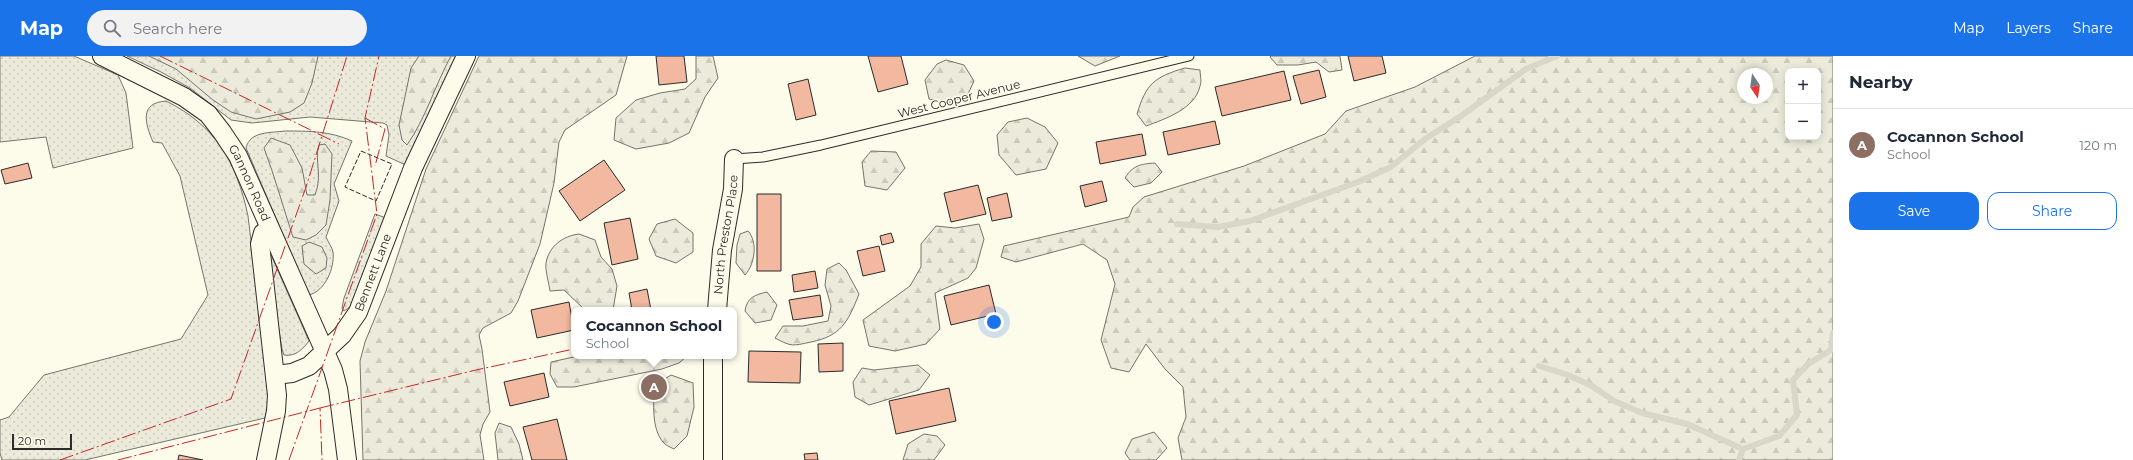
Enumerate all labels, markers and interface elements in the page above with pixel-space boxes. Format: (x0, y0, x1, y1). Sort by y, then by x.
search box (87, 10, 367, 46)
text: Map (20, 17, 63, 40)
icon: search (101, 17, 123, 39)
text: Search here (133, 19, 222, 38)
text: Map (1953, 19, 1984, 37)
text: Layers (2006, 19, 2051, 37)
text: Share (2073, 19, 2113, 37)
north arrow (1737, 68, 1773, 104)
map controls (1785, 68, 1821, 140)
button: + (1785, 68, 1821, 104)
text: Nearby (1849, 72, 1913, 92)
street label: West Cooper Avenue (896, 76, 1022, 121)
button: − (1785, 104, 1821, 140)
text: Cocannon School (1887, 127, 2024, 146)
text: A (1857, 137, 1867, 153)
text: 120 m (2079, 137, 2117, 153)
street label: Gannon Road (225, 141, 274, 223)
text: School (1887, 146, 1931, 162)
street label: North Preston Place (710, 174, 740, 295)
button: Save (1849, 192, 1979, 230)
button: Share (1987, 192, 2117, 230)
street label: Bennett Lane (351, 231, 394, 313)
popup (571, 307, 737, 359)
your location (984, 312, 1004, 332)
text: Cocannon School (586, 316, 722, 335)
text: School (586, 335, 629, 351)
pin: A (641, 372, 667, 402)
scale bar (12, 432, 72, 451)
text: 20 m (18, 434, 46, 448)

